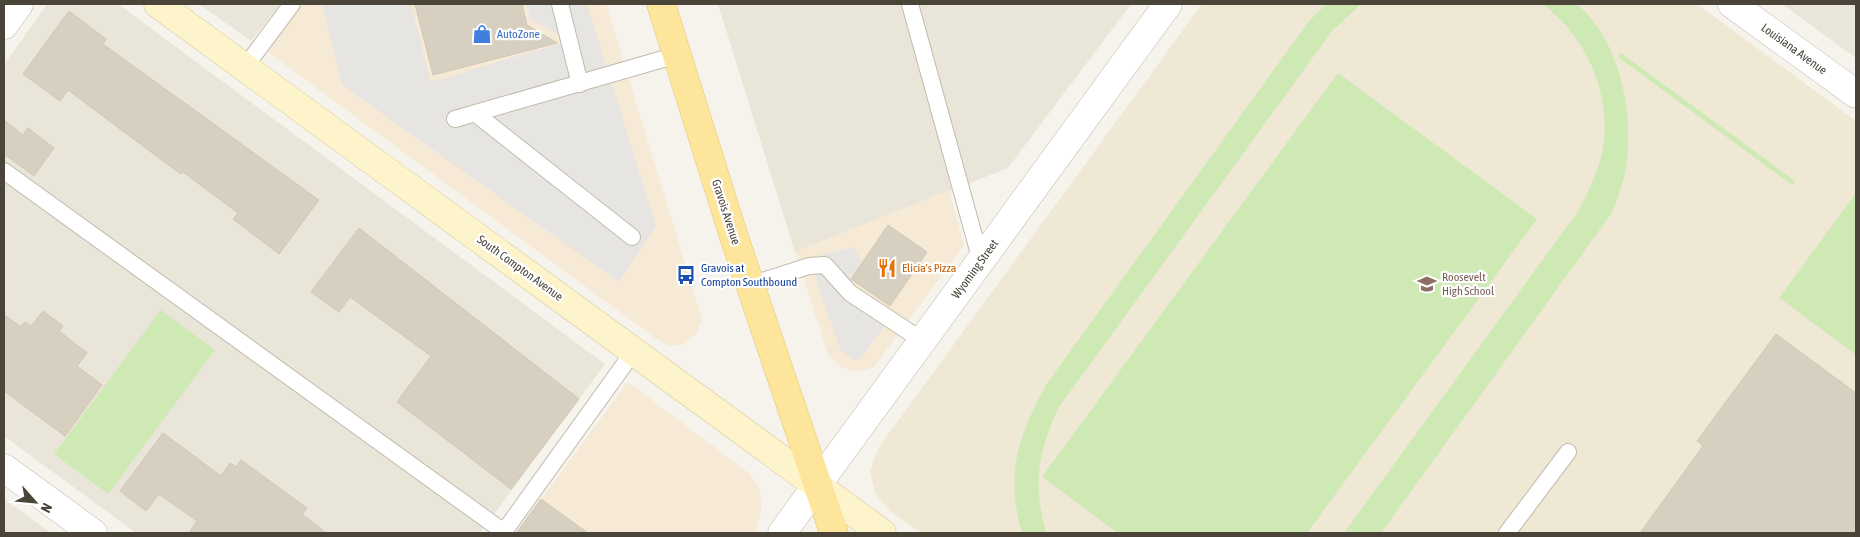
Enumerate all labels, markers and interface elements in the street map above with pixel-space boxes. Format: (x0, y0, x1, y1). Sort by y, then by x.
street label: Louisiana Avenue (1758, 21, 1830, 77)
shop icon: AutoZone (471, 23, 493, 45)
place label: AutoZone (497, 27, 540, 41)
street label: Gravois Avenue (709, 178, 743, 246)
street label: South Compton Avenue (474, 232, 566, 304)
street label: Wyoming Street (949, 236, 1001, 301)
restaurant icon: Elicia's Pizza (876, 257, 898, 279)
place label: Gravois at Compton Southbound (701, 261, 797, 289)
place label: Elicia's Pizza (902, 261, 956, 275)
bus stop icon: Gravois at Compton Southbound (675, 264, 697, 286)
place label: Roosevelt High School (1442, 270, 1495, 298)
school or university icon: Roosevelt High School (1416, 273, 1438, 295)
north arrow (10, 477, 60, 527)
text: N (38, 501, 56, 515)

